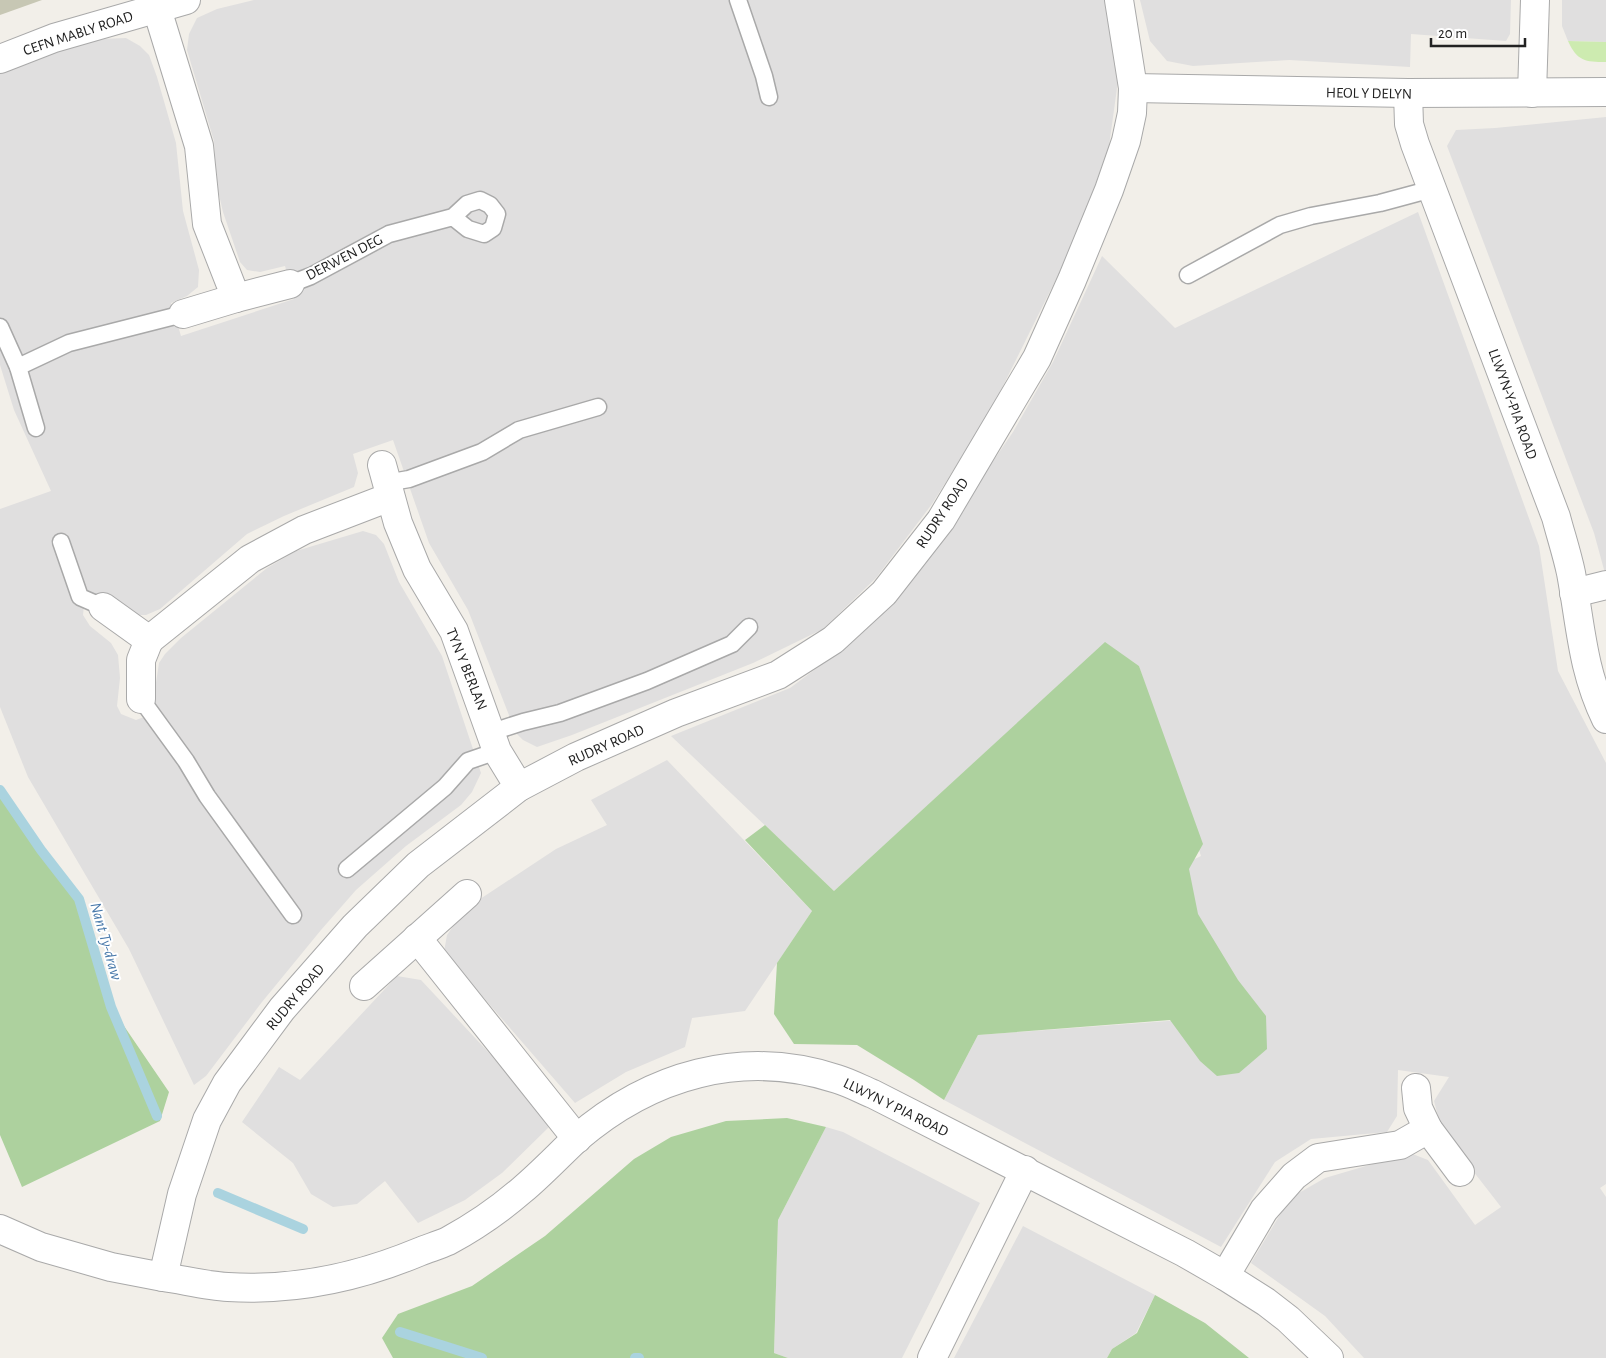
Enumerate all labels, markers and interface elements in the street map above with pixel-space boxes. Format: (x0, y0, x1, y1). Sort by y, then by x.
street label: CEFN MABLY ROAD (21, 9, 135, 58)
scale bar (1431, 15, 1525, 47)
text: 20 m (1438, 26, 1467, 41)
street label: HEOL Y DELYN (1326, 85, 1412, 102)
street label: DERWEN DEG (303, 232, 385, 283)
street label: LLWYN-Y-PIA ROAD (1486, 347, 1540, 462)
street label: RUDRY ROAD (913, 475, 972, 551)
street label: TYN Y BERLAN (443, 626, 490, 712)
street label: RUDRY ROAD (566, 722, 647, 769)
water label: Nant Ty-draw (87, 901, 125, 982)
street label: RUDRY ROAD (264, 961, 327, 1033)
street label: LLWYN Y PIA ROAD (841, 1076, 951, 1140)

